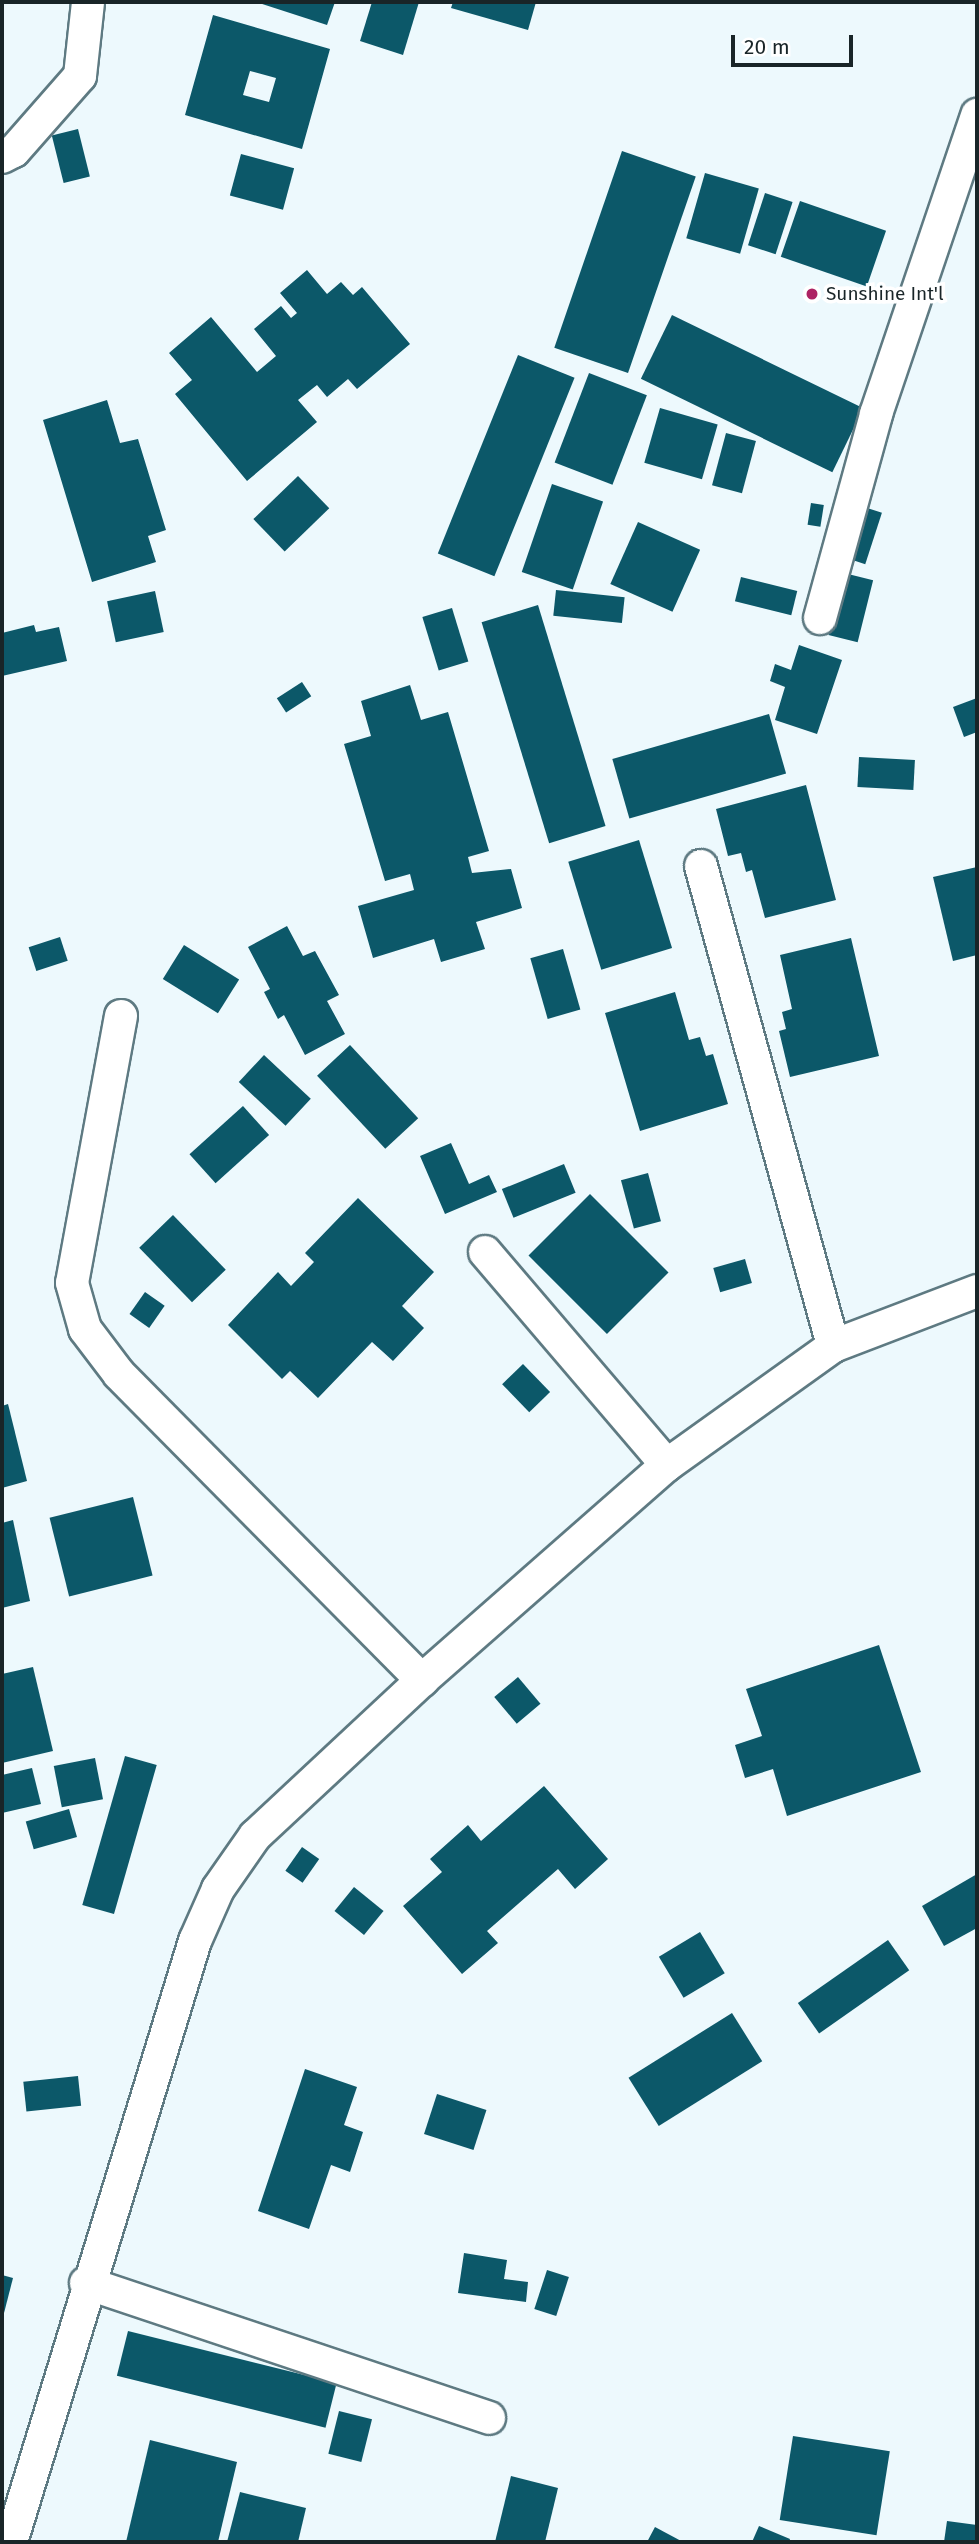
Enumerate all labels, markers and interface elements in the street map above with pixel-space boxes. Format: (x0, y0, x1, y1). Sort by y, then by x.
scale bar (734, 21, 856, 65)
text: 20 m (744, 34, 790, 60)
place label: Sunshine Int'l (826, 283, 943, 305)
marker: Sunshine Int'l (804, 286, 820, 302)

